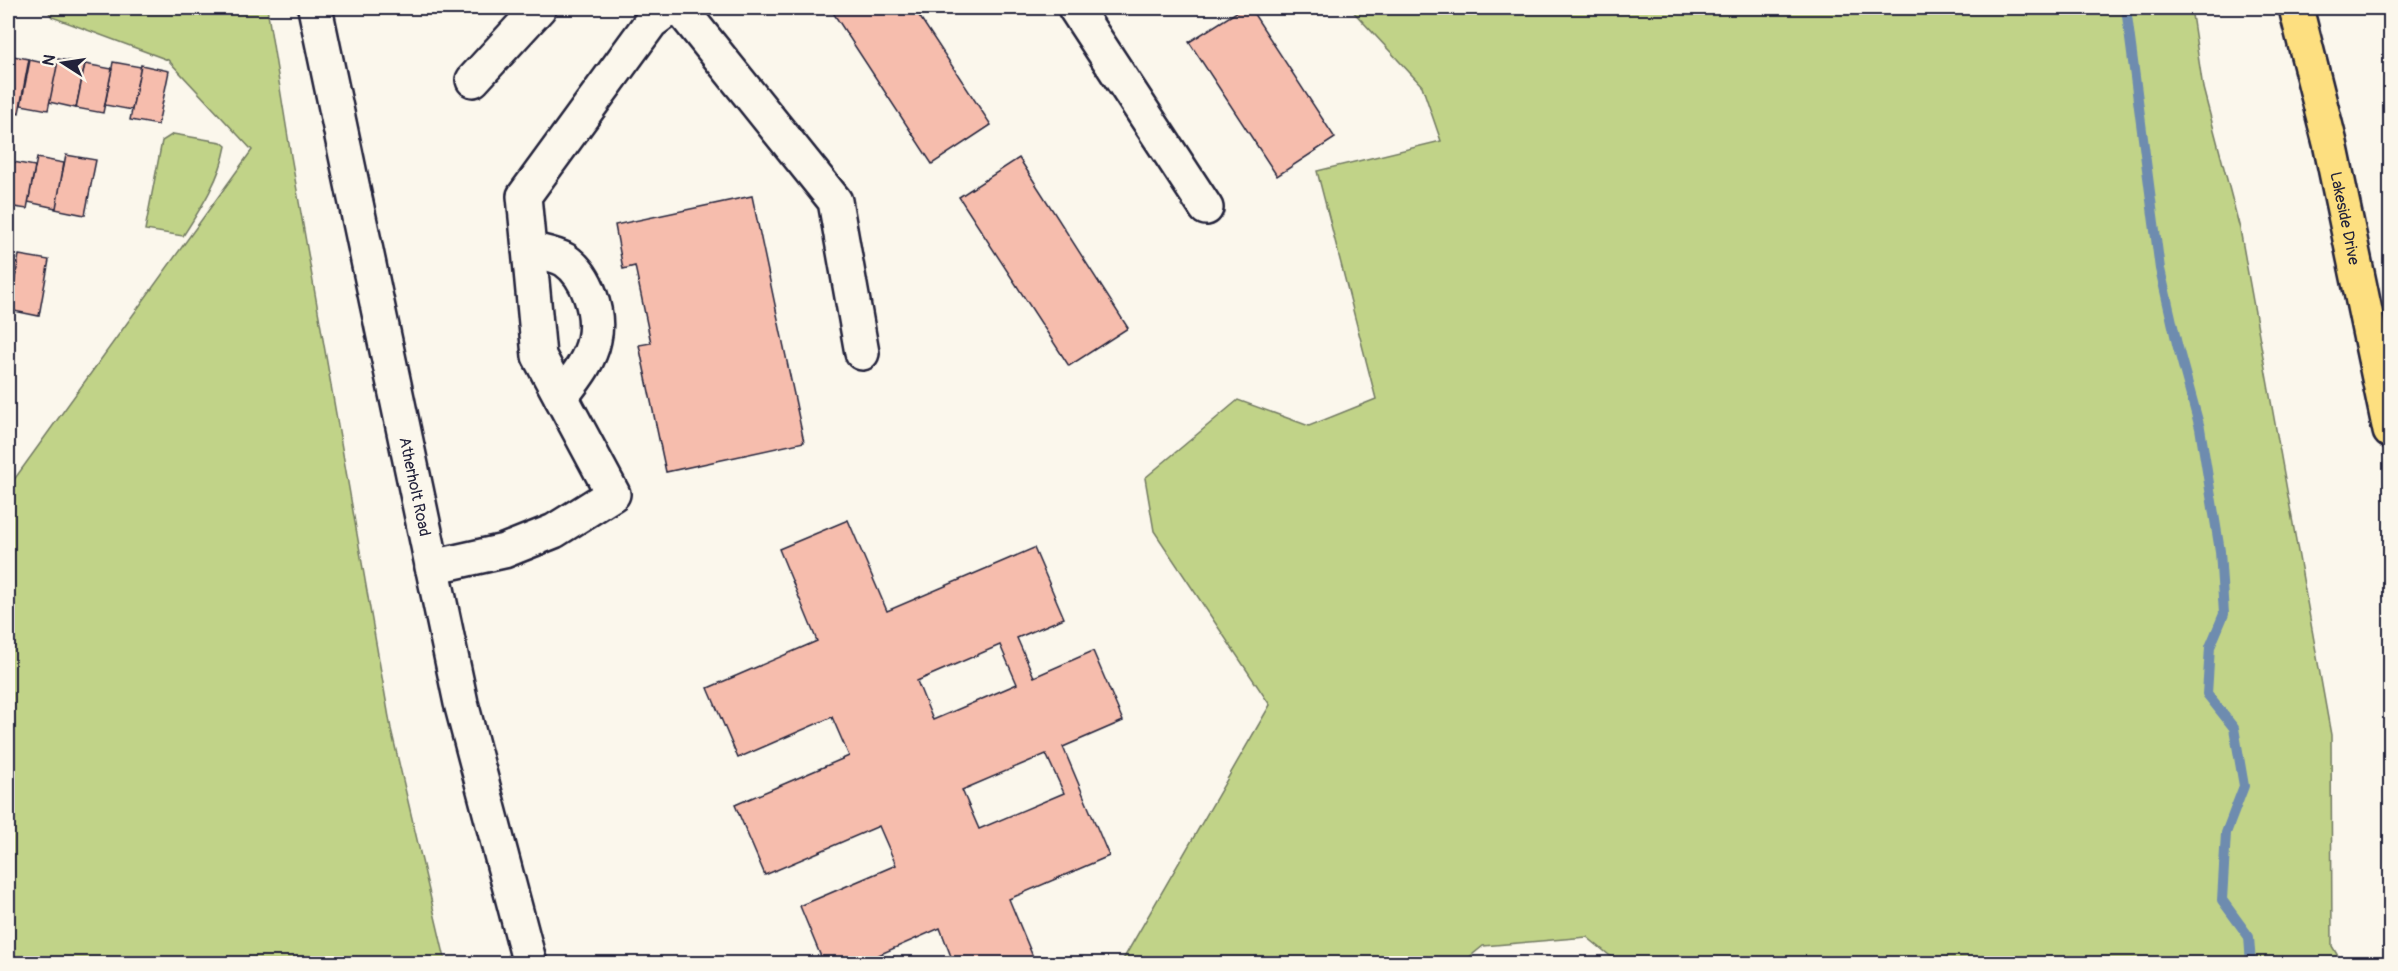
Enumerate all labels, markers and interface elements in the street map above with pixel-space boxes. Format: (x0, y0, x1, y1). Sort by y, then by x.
north arrow (33, 33, 93, 93)
text: N (38, 53, 60, 67)
street label: Lakeside Drive (2325, 170, 2364, 267)
street label: Atherholt Road (394, 435, 435, 538)

